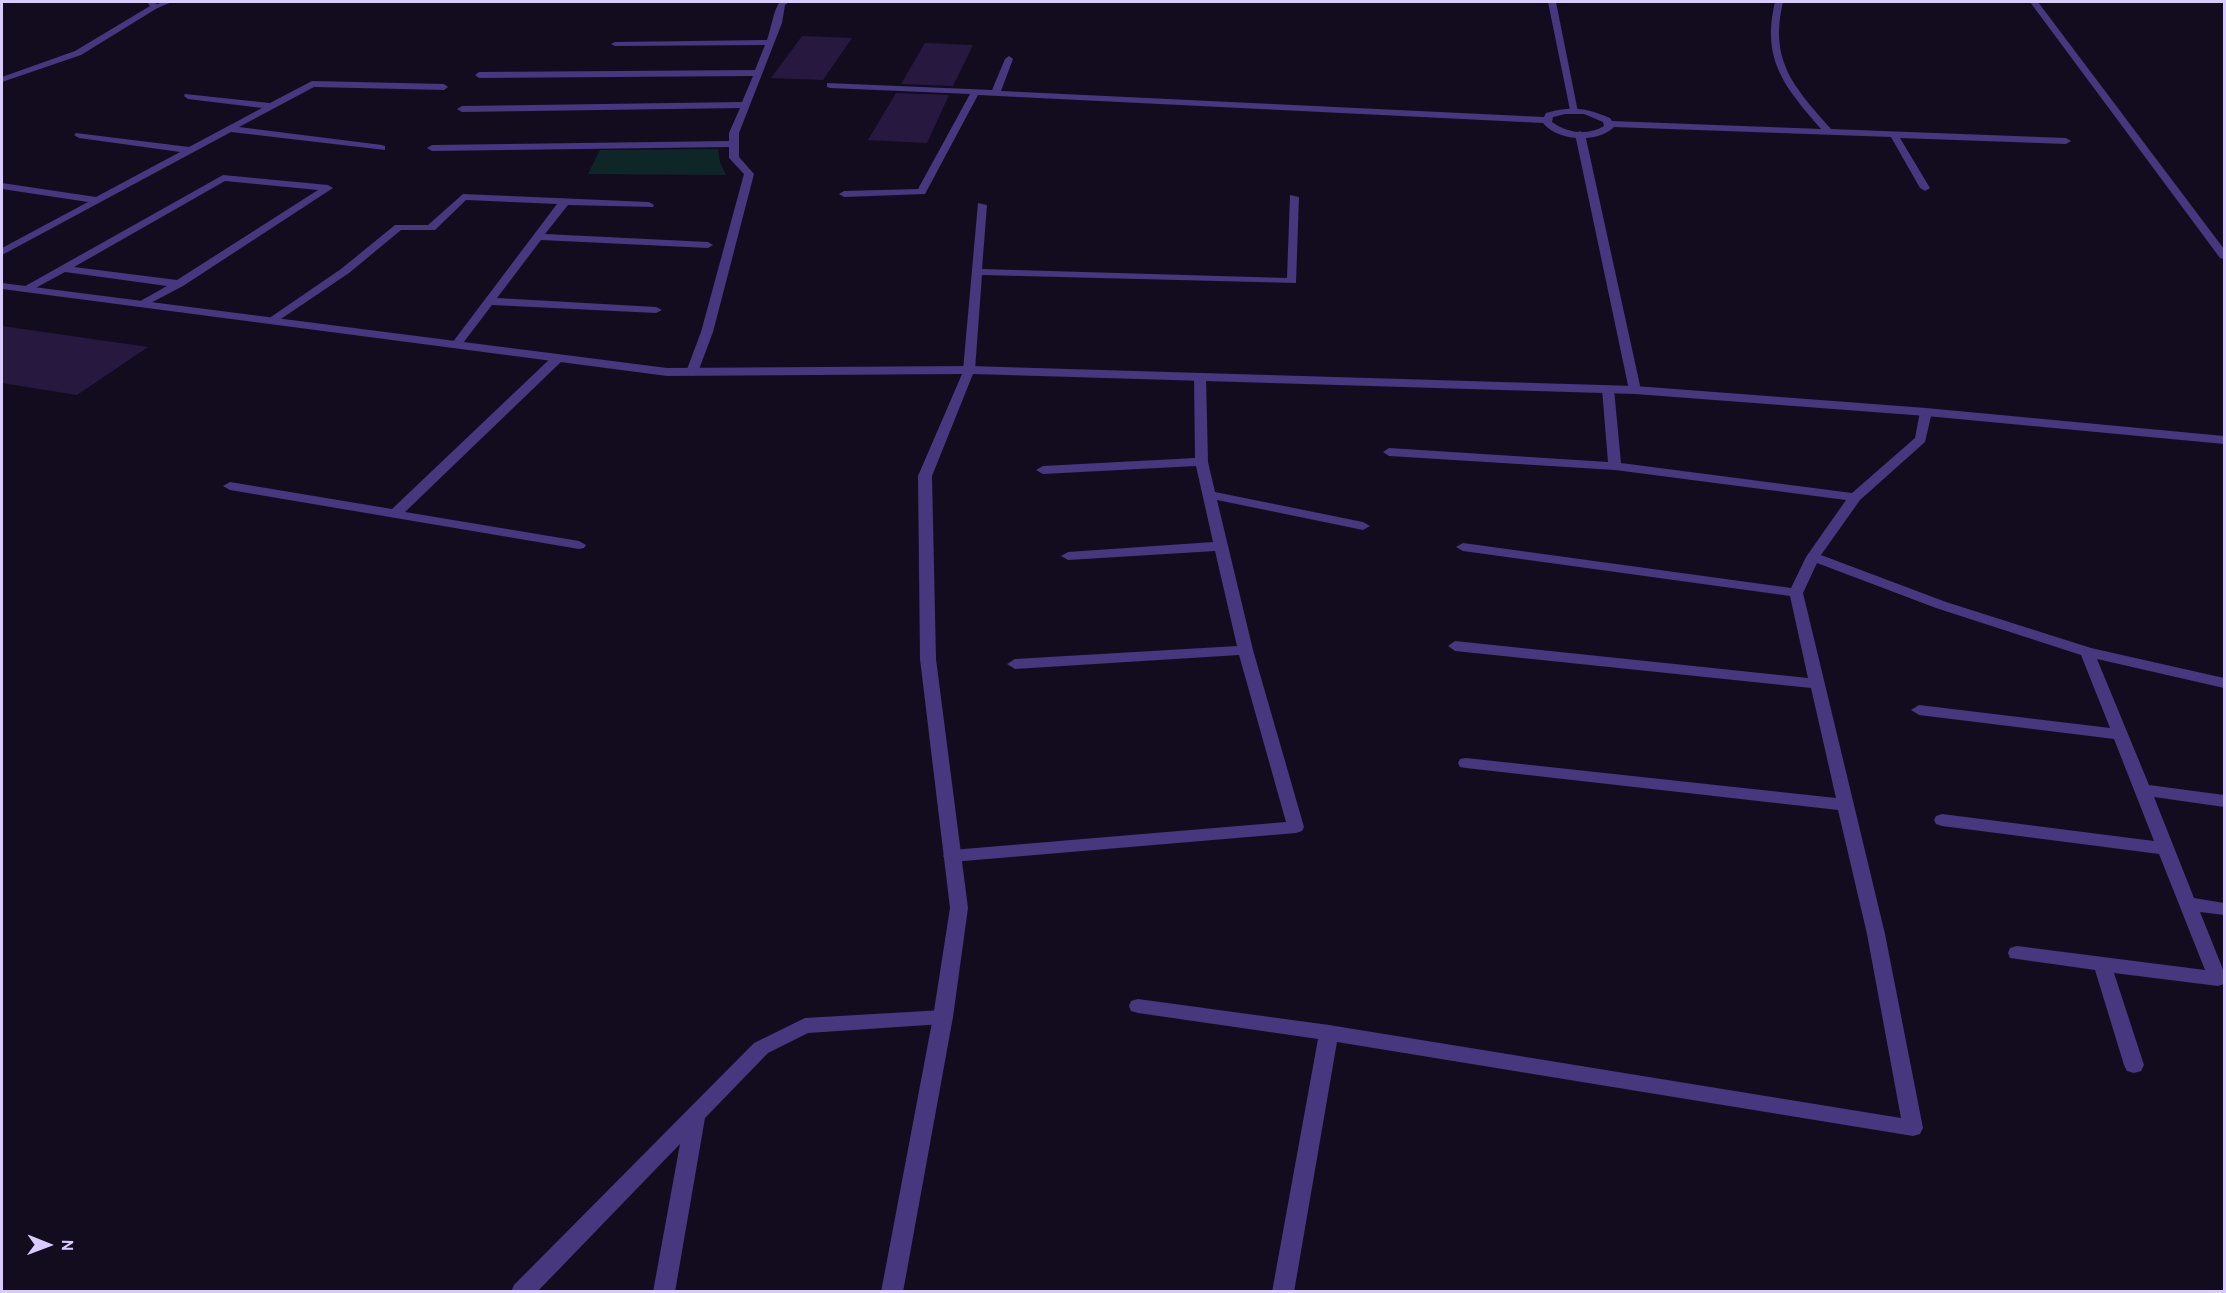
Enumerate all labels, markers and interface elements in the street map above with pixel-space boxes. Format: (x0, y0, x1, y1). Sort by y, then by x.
north arrow (18, 1215, 78, 1275)
text: N (56, 1239, 76, 1251)

